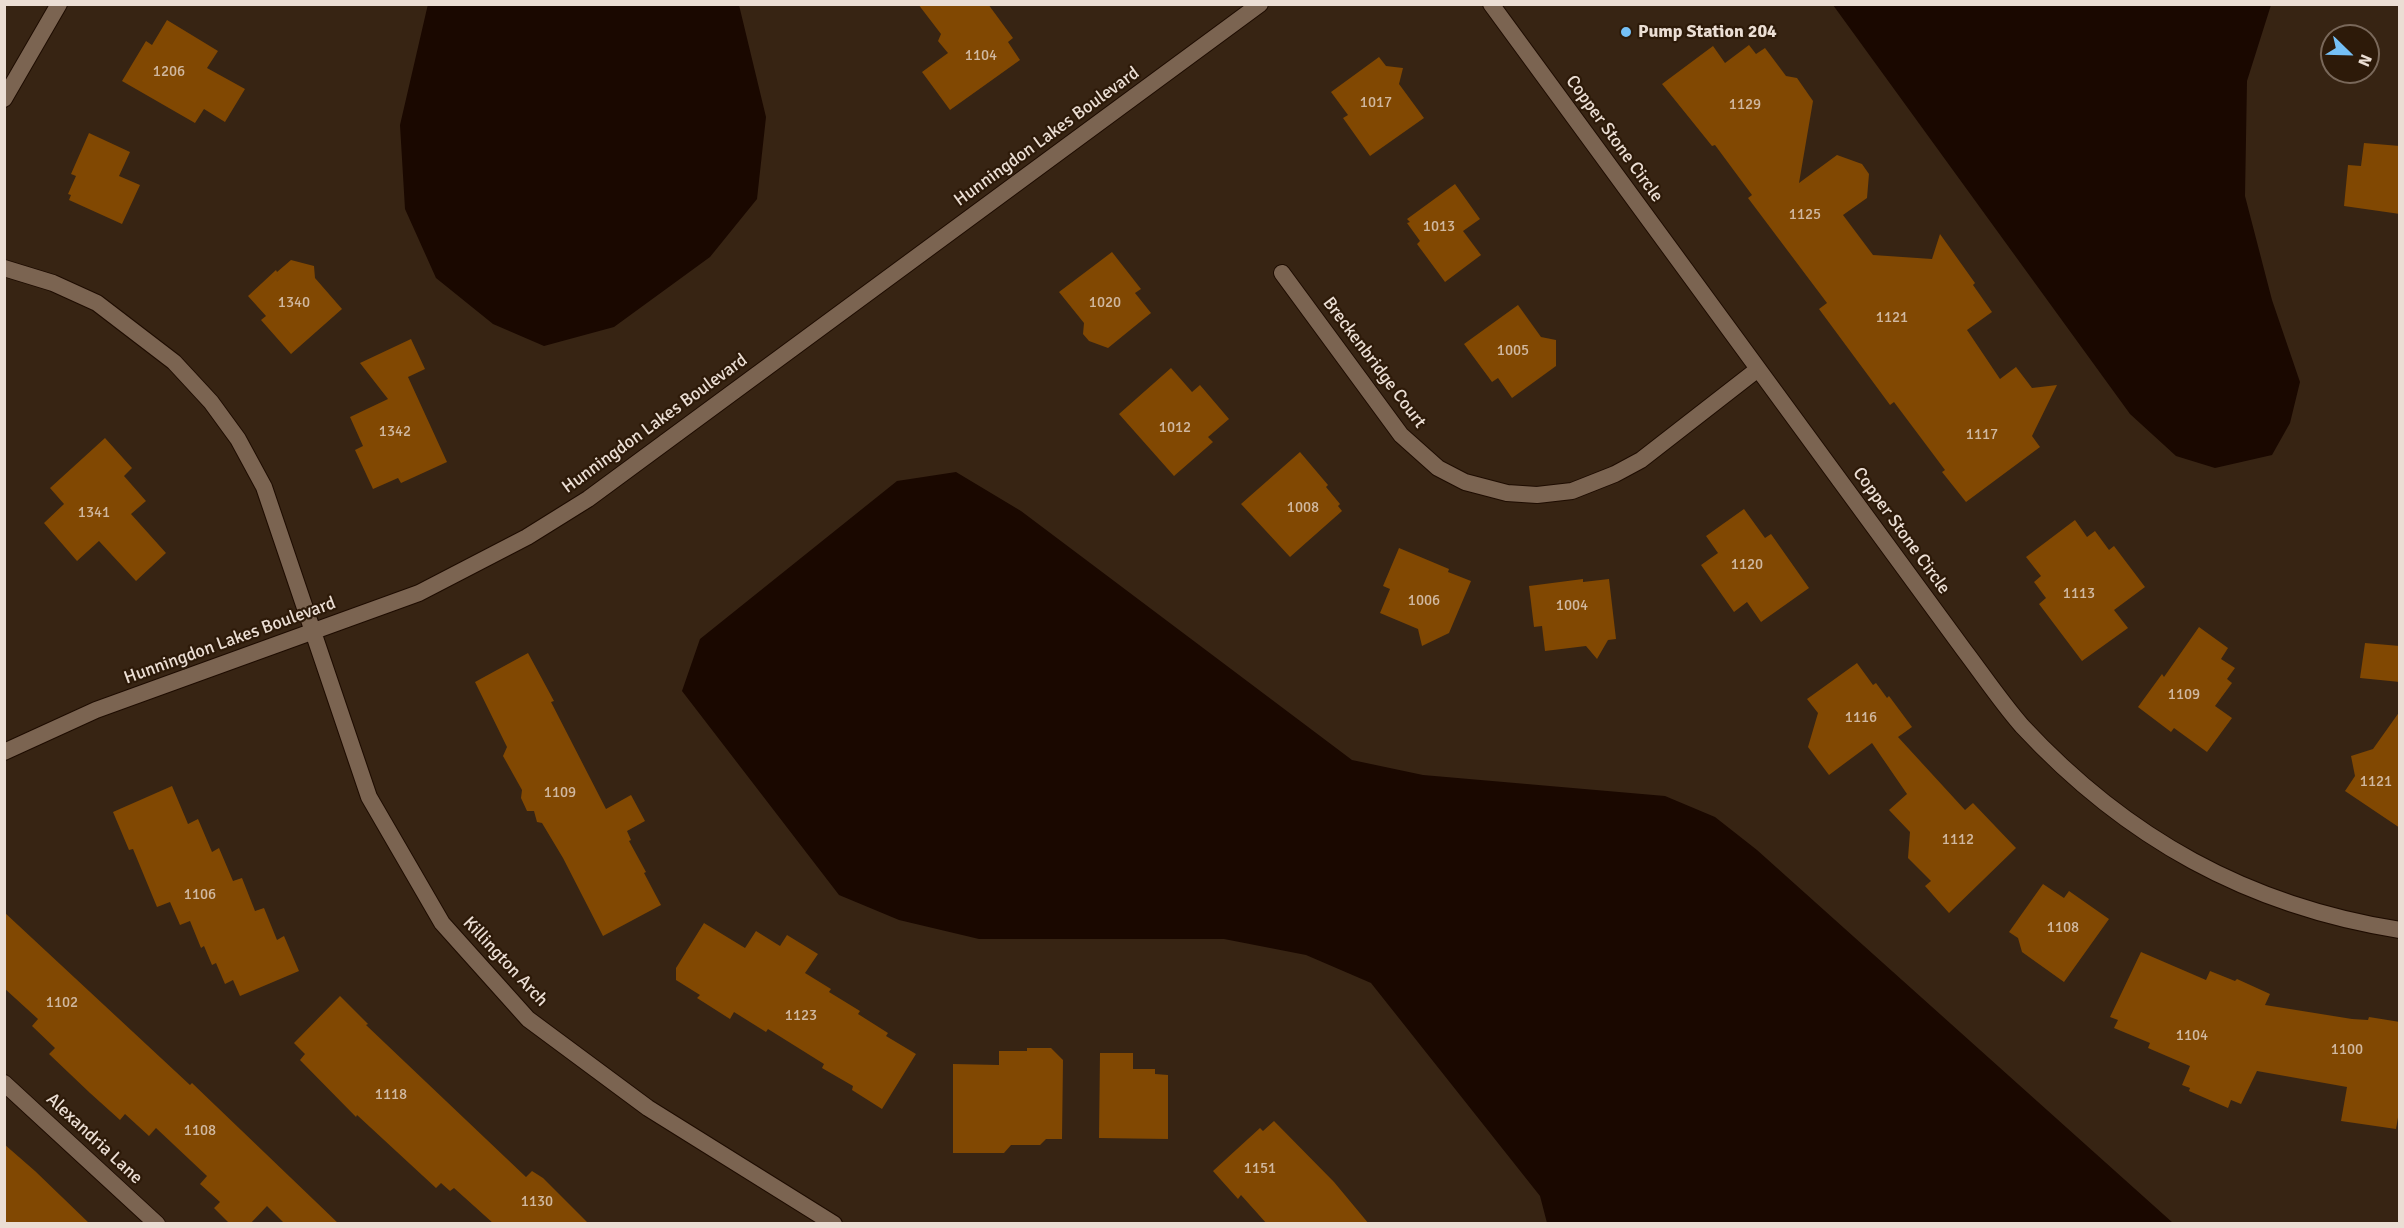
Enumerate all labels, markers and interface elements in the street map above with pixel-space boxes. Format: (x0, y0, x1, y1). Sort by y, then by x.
place label: Pump Station 204 (1638, 21, 1777, 43)
north arrow (2320, 24, 2380, 84)
marker: Pump Station 204 (1619, 25, 1633, 39)
house number: 1104 (965, 47, 997, 65)
text: N (2353, 51, 2376, 69)
house number: 1206 (153, 63, 185, 81)
street label: Hunningdon Lakes Boulevard (950, 63, 1144, 211)
street label: Copper Stone Circle (1561, 71, 1667, 207)
house number: 1017 (1360, 94, 1392, 112)
house number: 1129 (1729, 96, 1761, 114)
house number: 1125 (1789, 206, 1821, 224)
house number: 1013 (1423, 218, 1455, 236)
street label: Breckenbridge Court (1318, 293, 1430, 433)
house number: 1340 (278, 294, 310, 312)
house number: 1020 (1089, 294, 1121, 312)
house number: 1121 (1876, 309, 1908, 327)
house number: 1005 (1497, 342, 1529, 360)
street label: Hunningdon Lakes Boulevard (558, 350, 752, 498)
house number: 1012 (1159, 419, 1191, 437)
house number: 1342 (379, 423, 411, 441)
house number: 1117 (1966, 426, 1998, 444)
street label: Copper Stone Circle (1848, 463, 1954, 599)
house number: 1008 (1287, 499, 1319, 517)
house number: 1341 (78, 504, 110, 522)
house number: 1120 (1731, 556, 1763, 574)
house number: 1113 (2063, 585, 2095, 603)
house number: 1006 (1408, 592, 1440, 610)
street label: Hunningdon Lakes Boulevard (121, 593, 339, 689)
house number: 1004 (1556, 597, 1588, 615)
house number: 1109 (2168, 686, 2200, 704)
house number: 1116 (1845, 709, 1877, 727)
house number: 1121 (2360, 773, 2392, 791)
house number: 1109 (544, 784, 576, 802)
house number: 1112 (1942, 831, 1974, 849)
house number: 1106 (184, 886, 216, 904)
street label: Killington Arch (458, 913, 552, 1011)
house number: 1108 (2047, 919, 2079, 937)
house number: 1102 (46, 994, 78, 1012)
house number: 1123 (785, 1007, 817, 1025)
house number: 1104 (2176, 1027, 2208, 1045)
house number: 1100 (2331, 1041, 2363, 1059)
house number: 1118 (375, 1086, 407, 1104)
street label: Alexandria Lane (41, 1089, 147, 1189)
house number: 1108 (184, 1122, 216, 1140)
house number: 1151 (1244, 1160, 1276, 1178)
house number: 1130 (521, 1193, 553, 1211)

